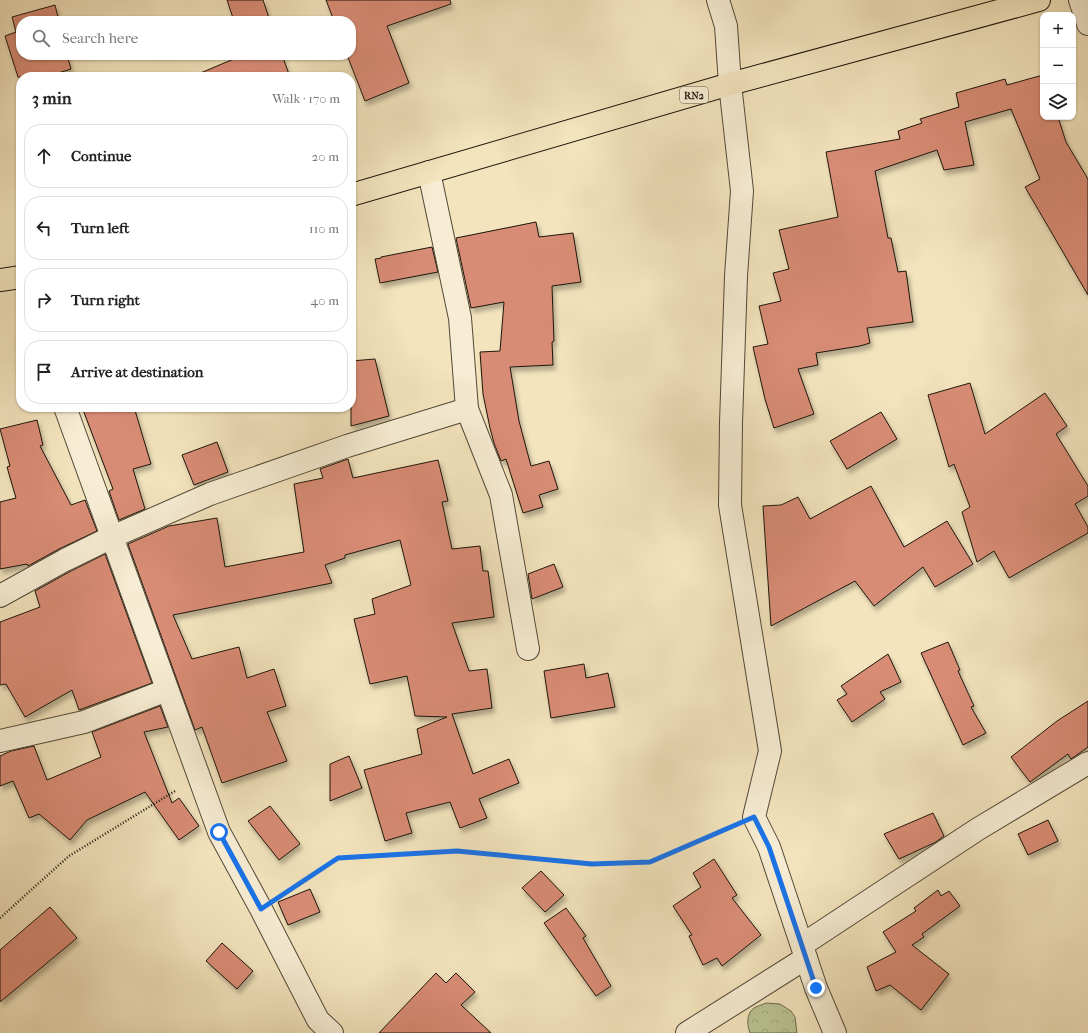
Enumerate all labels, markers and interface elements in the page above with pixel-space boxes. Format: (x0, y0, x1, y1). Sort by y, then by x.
map controls (1040, 12, 1076, 120)
button: + (1040, 12, 1076, 48)
search box (16, 16, 356, 60)
icon: search (30, 27, 52, 49)
text: Search here (62, 29, 138, 47)
button: − (1040, 48, 1076, 84)
button: layers (1040, 84, 1076, 120)
road number: RN2 (680, 87, 708, 103)
text: 3 min (32, 88, 72, 108)
text: Walk · 170 m (272, 91, 340, 106)
icon: ahead (33, 145, 55, 167)
text: Continue (71, 147, 131, 165)
text: 20 m (312, 149, 339, 164)
icon: left (33, 217, 55, 239)
text: Turn left (71, 219, 129, 237)
text: 110 m (309, 221, 339, 236)
icon: right (33, 289, 55, 311)
text: Turn right (71, 291, 140, 309)
text: 40 m (311, 293, 339, 308)
icon: arrive (33, 361, 55, 383)
text: Arrive at destination (71, 363, 203, 381)
route start (210, 823, 228, 841)
route end (807, 979, 825, 997)

